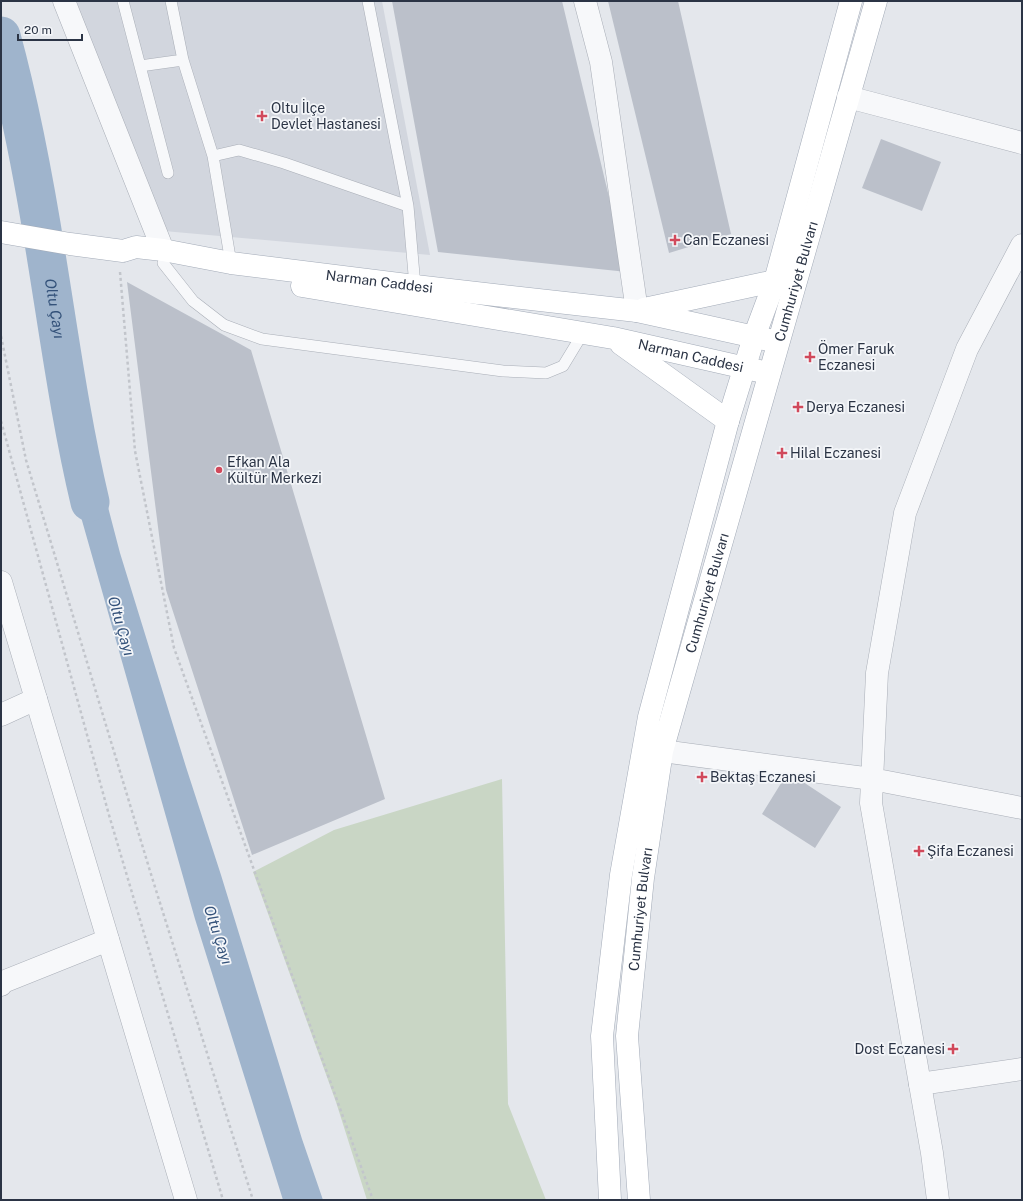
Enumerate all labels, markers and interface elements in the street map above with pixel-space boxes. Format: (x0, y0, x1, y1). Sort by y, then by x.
scale bar (18, 16, 82, 42)
text: 20 m (24, 23, 52, 37)
place label: Oltu İlçe Devlet Hastanesi (271, 98, 381, 132)
marker: Oltu İlçe Devlet Hastanesi (256, 110, 268, 122)
street label: Cumhuriyet Bulvarı (771, 219, 821, 343)
place label: Can Eczanesi (683, 232, 769, 248)
marker: Can Eczanesi (670, 235, 680, 245)
street label: Narman Caddesi (325, 267, 434, 296)
water label: Oltu Çayı (42, 277, 68, 340)
street label: Narman Caddesi (637, 336, 745, 375)
place label: Ömer Faruk Eczanesi (818, 339, 895, 373)
marker: Ömer Faruk Eczanesi (805, 352, 815, 362)
place label: Derya Eczanesi (806, 399, 905, 415)
marker: Derya Eczanesi (793, 402, 803, 412)
place label: Hilal Eczanesi (790, 445, 881, 461)
marker: Hilal Eczanesi (777, 448, 787, 458)
place label: Efkan Ala Kültür Merkezi (227, 454, 322, 486)
marker: Efkan Ala Kültür Merkezi (214, 465, 224, 475)
street label: Cumhuriyet Bulvarı (682, 531, 732, 655)
water label: Oltu Çayı (105, 594, 138, 658)
place label: Bektaş Eczanesi (710, 769, 816, 785)
marker: Bektaş Eczanesi (697, 772, 707, 782)
place label: Şifa Eczanesi (927, 843, 1014, 859)
street label: Cumhuriyet Bulvarı (626, 846, 655, 972)
marker: Şifa Eczanesi (914, 846, 924, 856)
water label: Oltu Çayı (201, 903, 236, 967)
place label: Dost Eczanesi (855, 1041, 945, 1057)
marker: Dost Eczanesi (948, 1044, 958, 1054)

